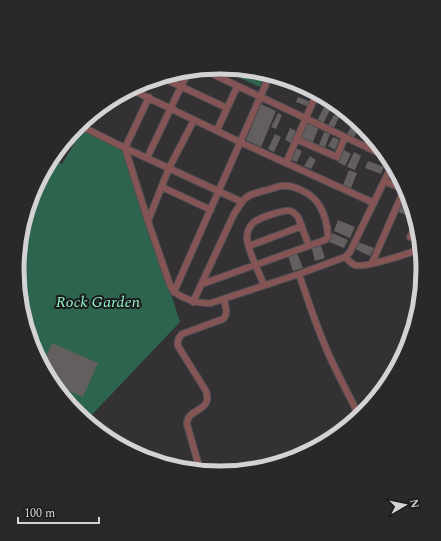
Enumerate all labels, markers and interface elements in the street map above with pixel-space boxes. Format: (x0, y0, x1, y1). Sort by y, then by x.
park label: Rock Garden (56, 290, 141, 314)
north arrow (385, 485, 425, 525)
text: N (405, 498, 423, 509)
scale bar (18, 499, 99, 525)
text: 100 m (24, 504, 55, 523)

